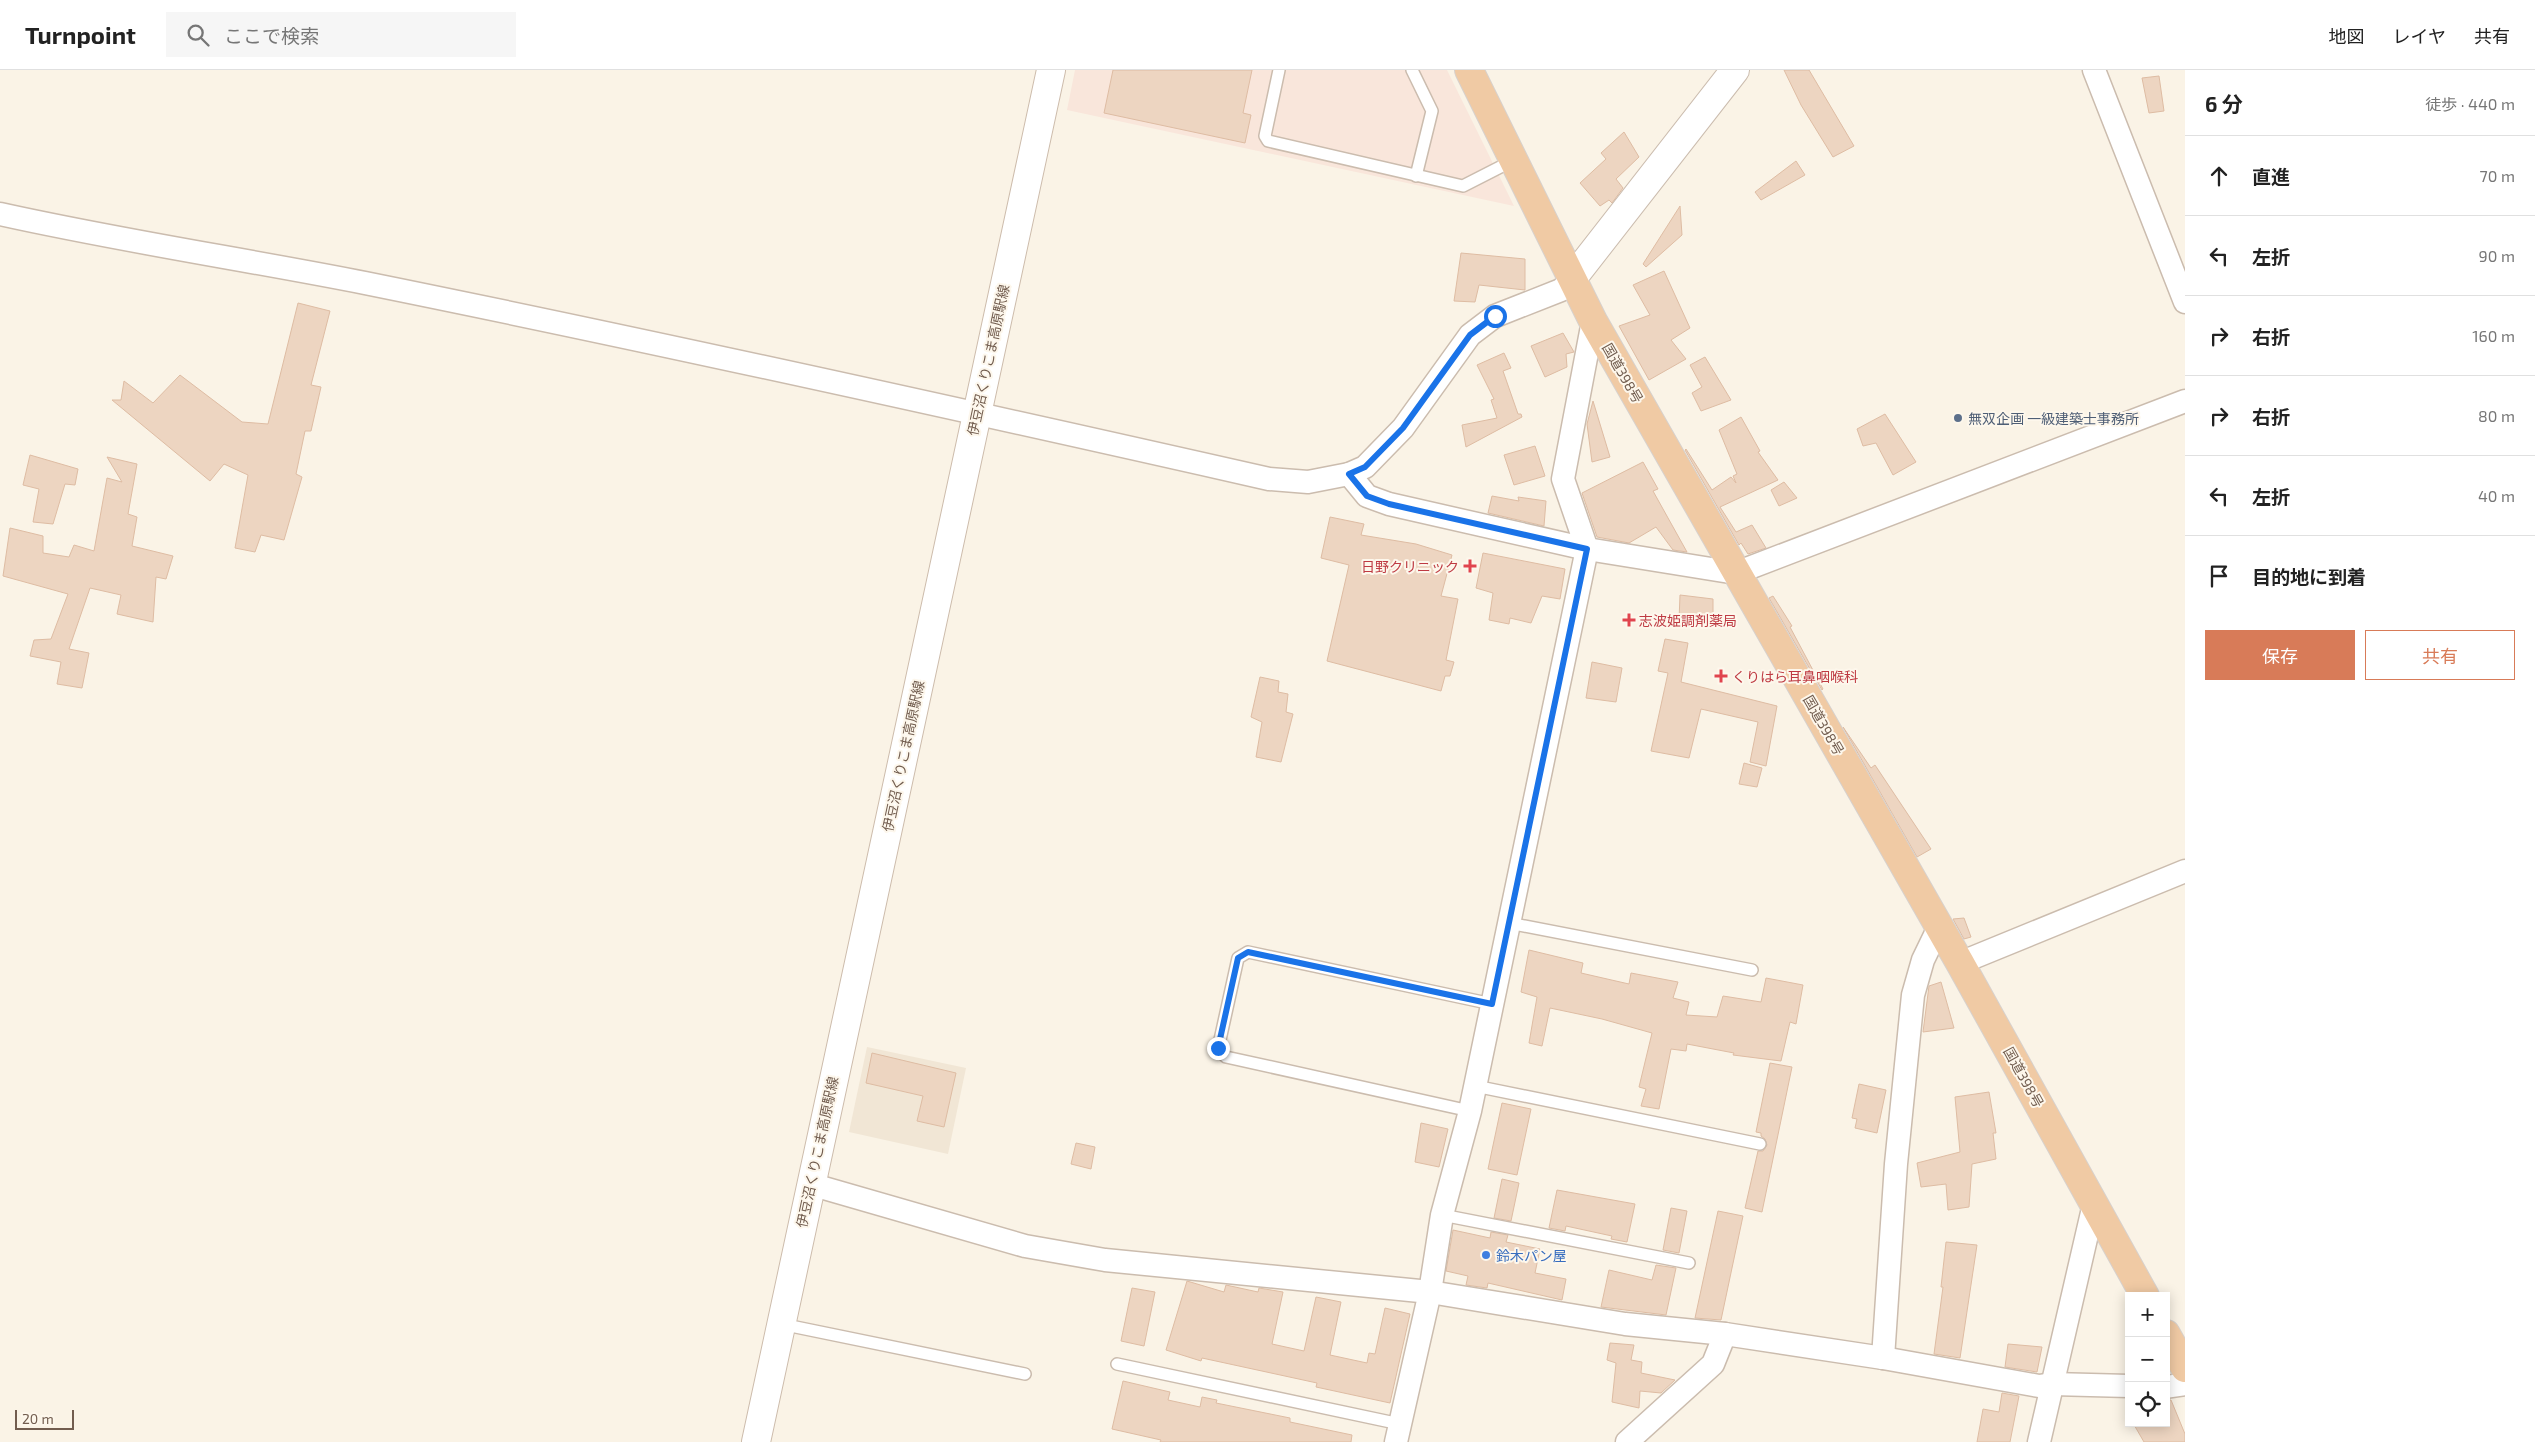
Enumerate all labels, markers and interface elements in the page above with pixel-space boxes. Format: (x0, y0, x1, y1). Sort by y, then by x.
search box (166, 12, 516, 57)
text: Turnpoint (25, 20, 136, 49)
icon: search (184, 21, 212, 49)
text: ここで検索 (224, 24, 319, 47)
text: 地図 (2329, 25, 2365, 47)
text: レイヤ (2393, 25, 2446, 47)
text: 共有 (2474, 25, 2510, 47)
text: 6 分 (2205, 91, 2243, 116)
text: 徒歩 · 440 m (2425, 94, 2515, 113)
icon: ahead (2205, 162, 2233, 190)
text: 直進 (2252, 165, 2290, 188)
text: 70 m (2480, 166, 2515, 185)
icon: left (2205, 242, 2233, 270)
text: 左折 (2252, 245, 2290, 268)
text: 90 m (2479, 246, 2515, 265)
street label: 伊豆沼くりこま高原駅線 (964, 283, 1012, 437)
route start (1484, 305, 1507, 328)
icon: right (2205, 322, 2233, 350)
text: 右折 (2252, 325, 2290, 348)
text: 160 m (2472, 326, 2515, 345)
street label: 国道398号 (1599, 340, 1647, 406)
icon: right (2205, 402, 2233, 430)
text: 右折 (2252, 405, 2290, 428)
text: 80 m (2478, 406, 2515, 425)
place label: 無双企画 一級建築士事務所 (1968, 410, 2139, 427)
marker: 無双企画 一級建築士事務所 (1952, 412, 1964, 424)
icon: left (2205, 482, 2233, 510)
text: 左折 (2252, 485, 2290, 508)
text: 40 m (2478, 486, 2515, 505)
place label: 日野クリニック (1361, 558, 1459, 575)
marker: 日野クリニック (1463, 559, 1477, 573)
icon: arrive (2205, 562, 2233, 590)
text: 目的地に到着 (2252, 565, 2366, 588)
place label: 志波姫調剤薬局 (1639, 612, 1737, 629)
marker: 志波姫調剤薬局 (1623, 614, 1635, 626)
button: 保存 (2205, 630, 2355, 680)
button: 共有 (2365, 630, 2515, 680)
place label: くりはら耳鼻咽喉科 (1732, 668, 1858, 685)
marker: くりはら耳鼻咽喉科 (1714, 669, 1728, 683)
street label: 伊豆沼くりこま高原駅線 (879, 679, 927, 833)
street label: 国道398号 (1800, 692, 1848, 758)
route end (1207, 1037, 1230, 1060)
street label: 国道398号 (2000, 1044, 2048, 1110)
street label: 伊豆沼くりこま高原駅線 (793, 1075, 841, 1229)
place label: 鈴木パン屋 (1496, 1247, 1567, 1264)
marker: 鈴木パン屋 (1480, 1249, 1492, 1261)
map controls (2125, 1292, 2170, 1427)
button: + (2125, 1292, 2170, 1337)
button: − (2125, 1337, 2170, 1382)
button: locate (2125, 1382, 2170, 1427)
scale bar (15, 1407, 74, 1430)
text: 20 m (22, 1410, 54, 1427)

